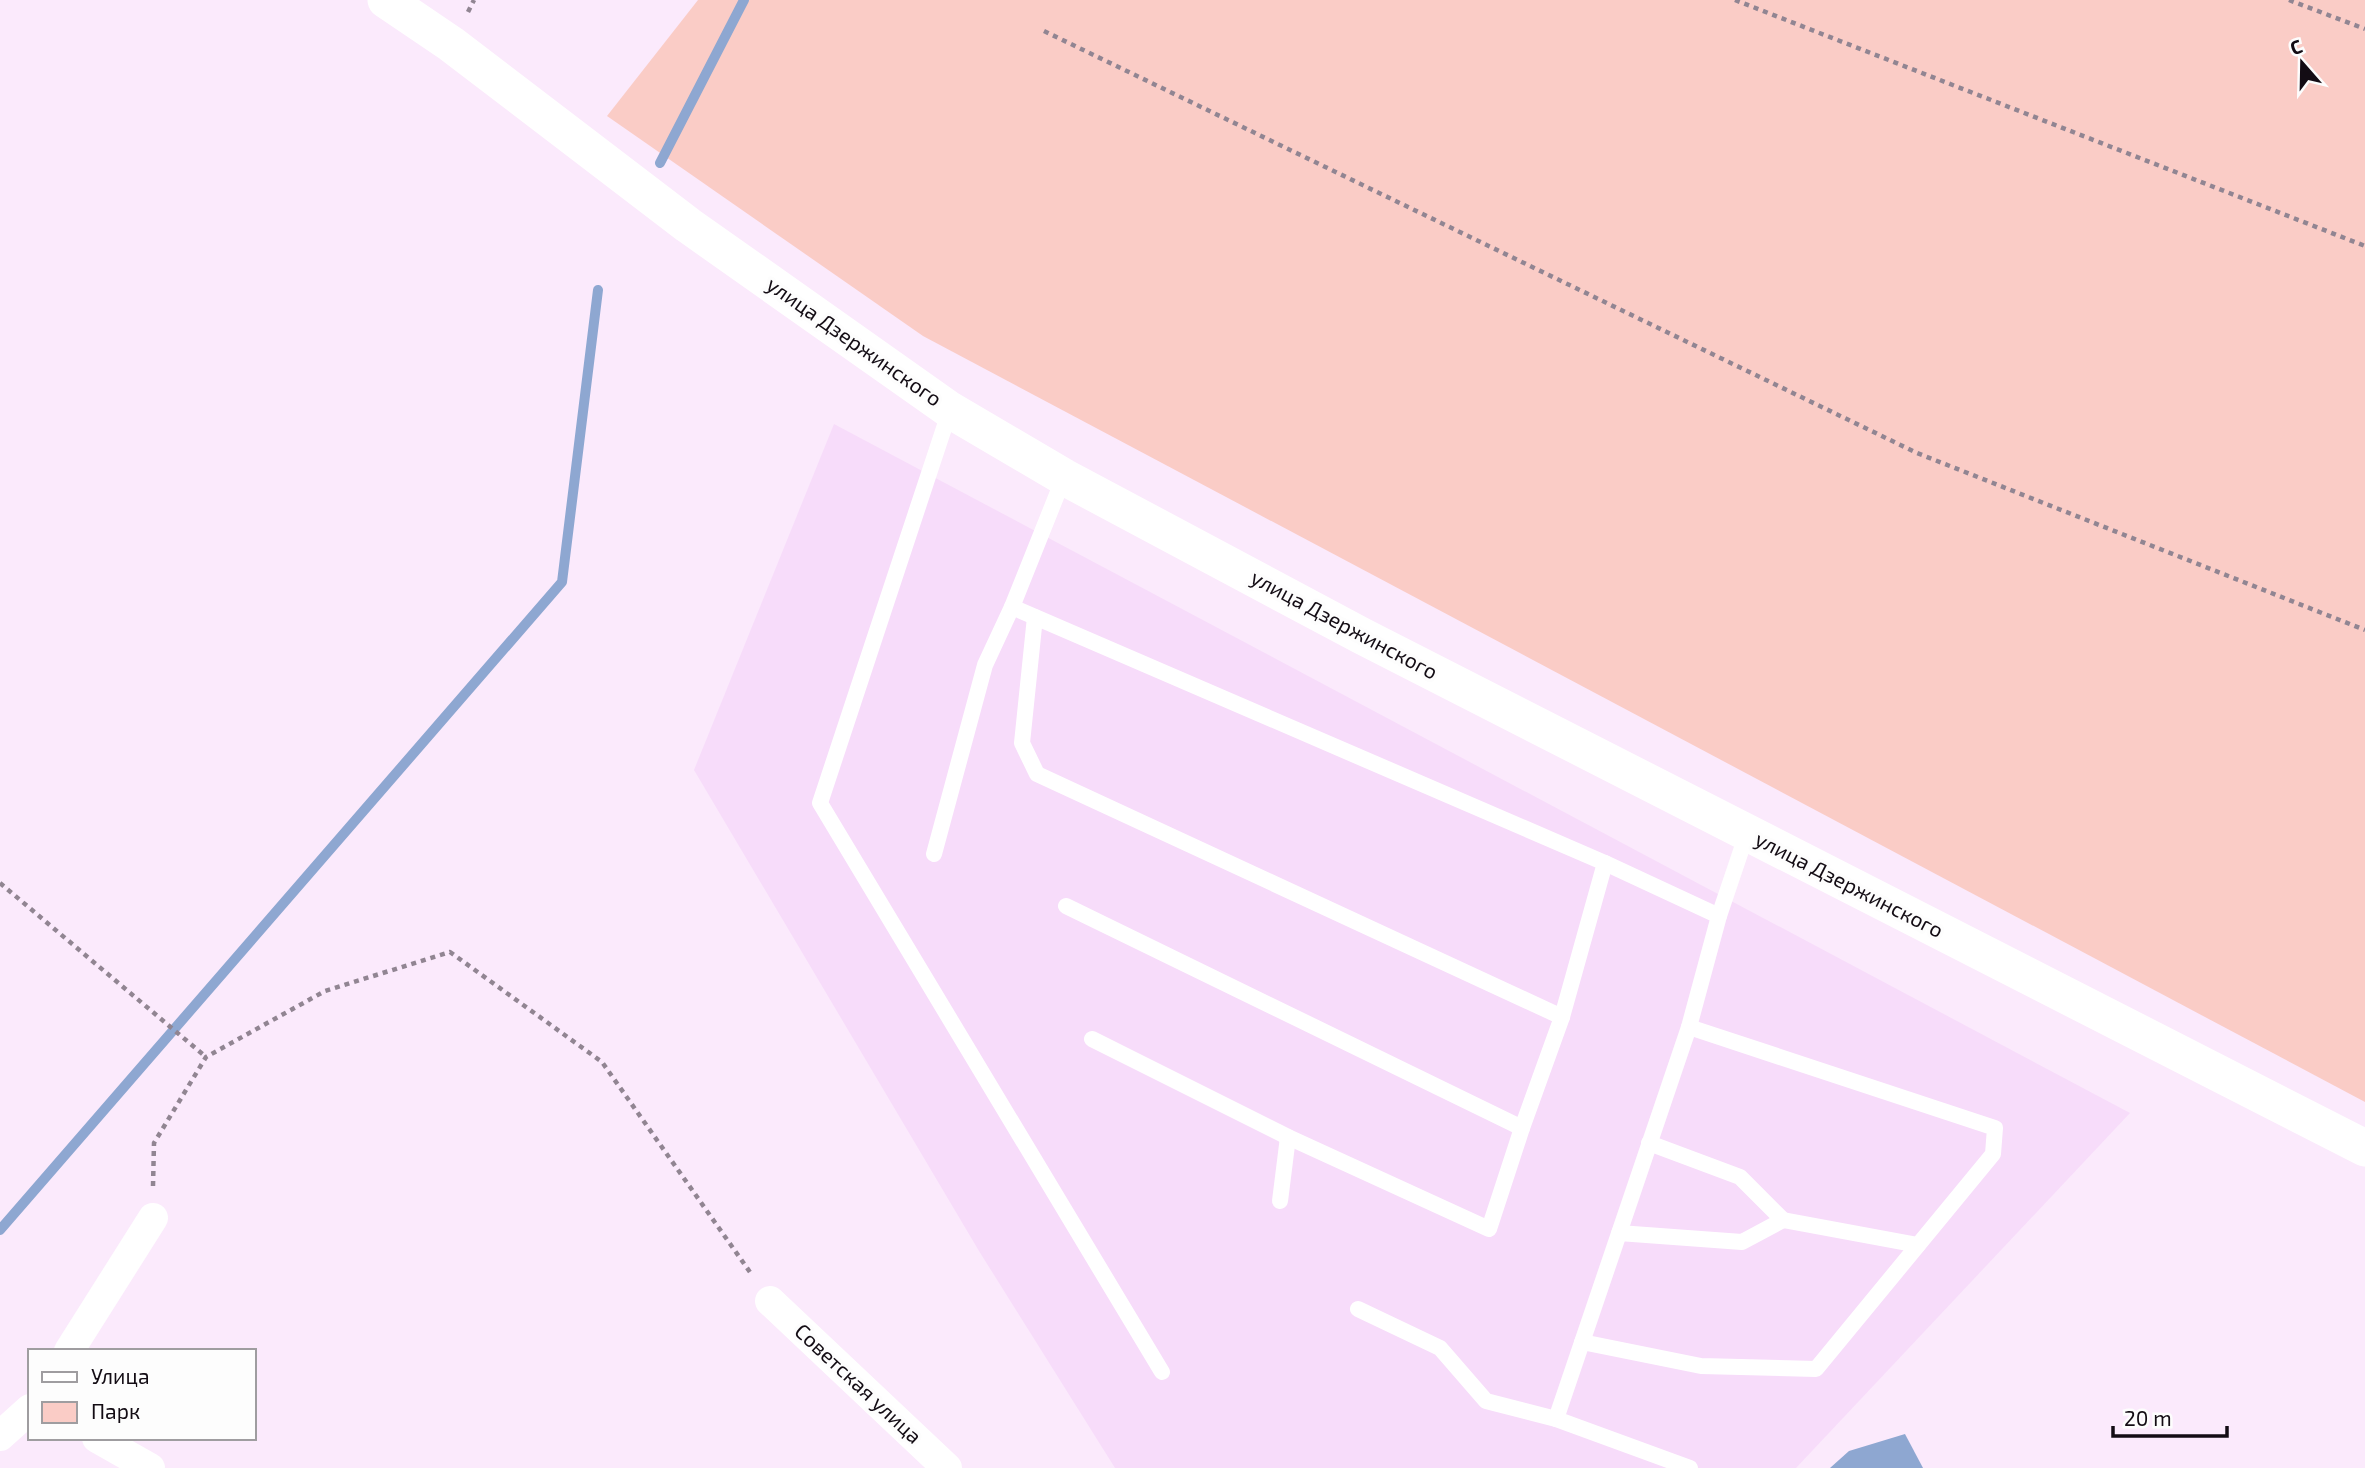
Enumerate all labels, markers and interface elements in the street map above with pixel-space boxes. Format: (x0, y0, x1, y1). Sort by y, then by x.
north arrow (2267, 28, 2337, 98)
text: С (2287, 34, 2305, 59)
street label: улица Дзержинского (762, 271, 947, 411)
street label: улица Дзержинского (1247, 564, 1442, 684)
street label: улица Дзержинского (1751, 825, 1948, 943)
street label: Советская улица (790, 1318, 928, 1449)
legend (28, 1349, 256, 1440)
text: Улица (91, 1363, 150, 1388)
scale bar (2113, 1394, 2227, 1438)
text: Парк (91, 1398, 140, 1423)
text: 20 m (2124, 1405, 2172, 1430)

